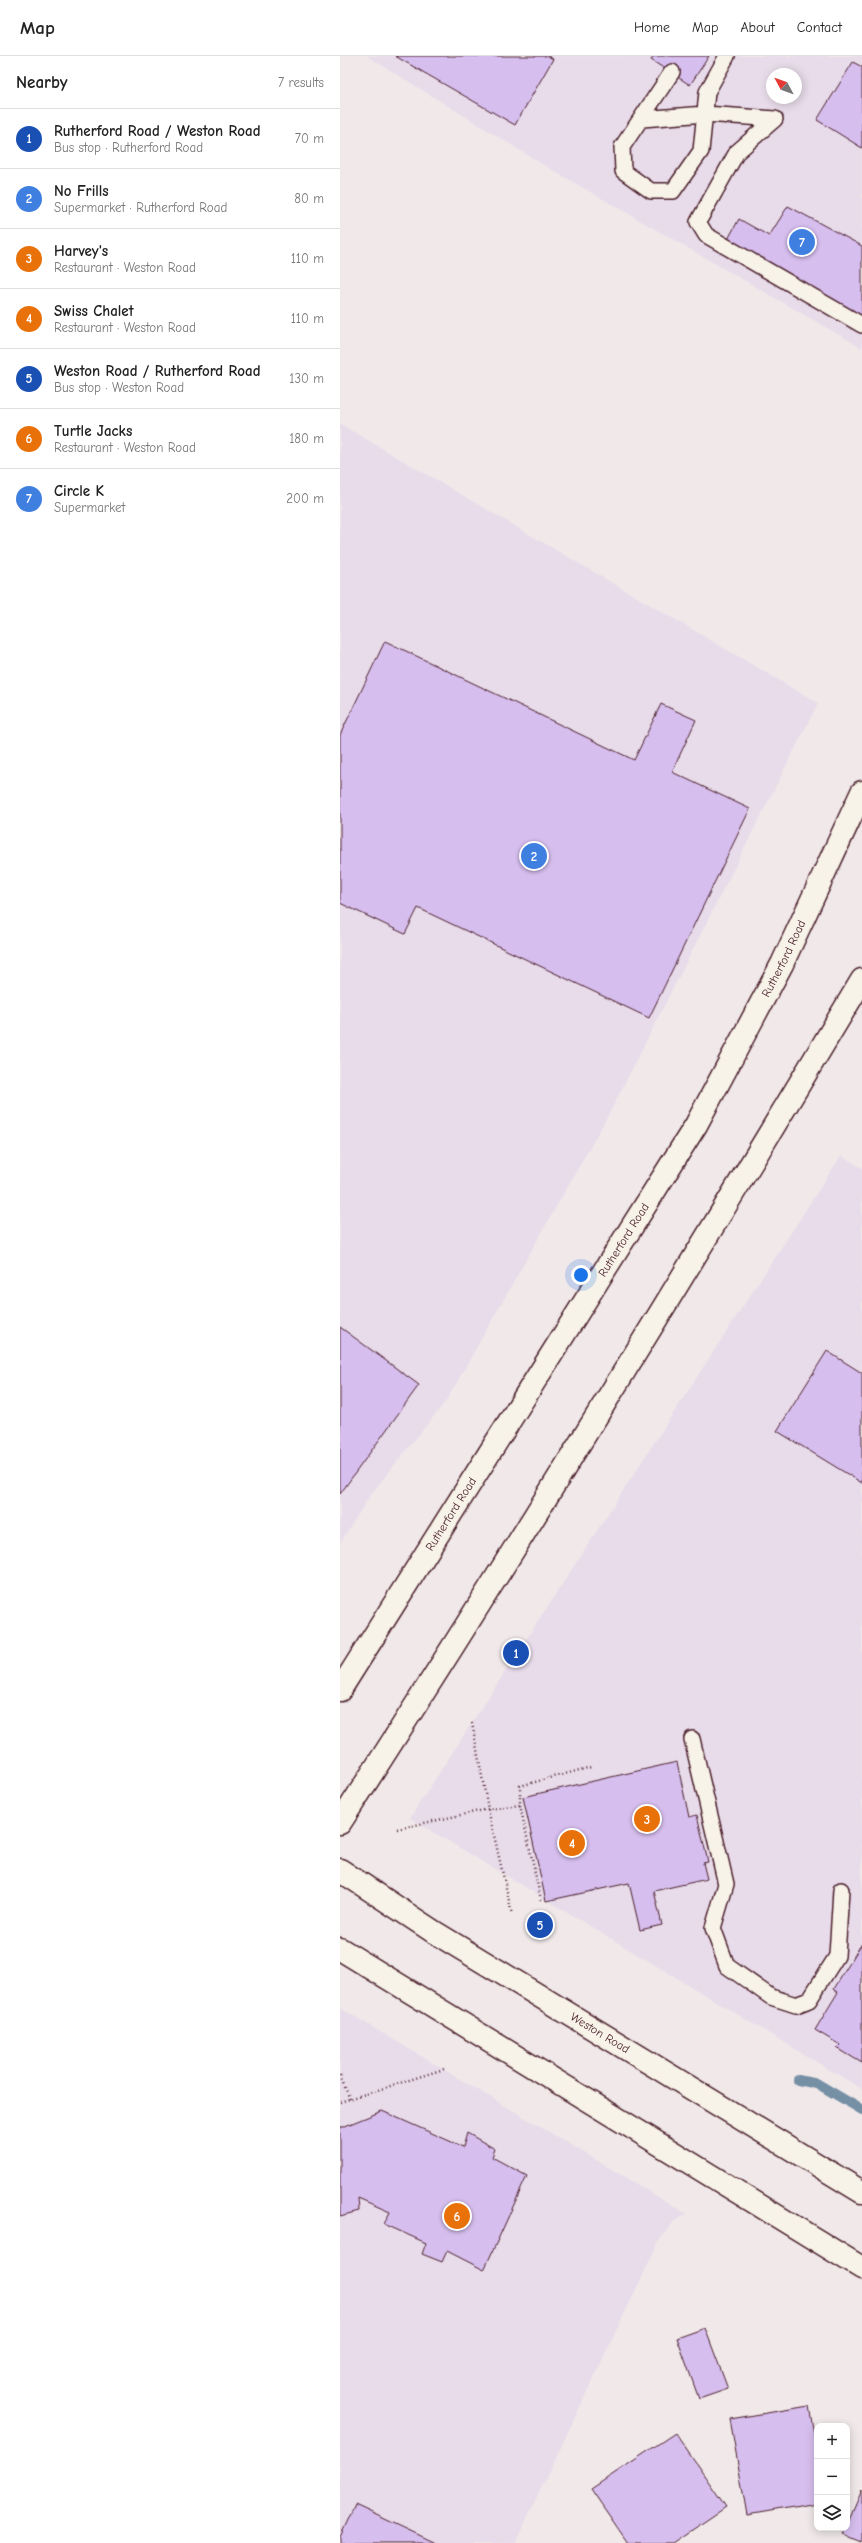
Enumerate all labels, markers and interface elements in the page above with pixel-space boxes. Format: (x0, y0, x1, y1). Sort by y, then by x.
text: Map (20, 17, 55, 39)
text: Home (634, 19, 670, 36)
text: Map (692, 19, 718, 36)
text: About (740, 19, 775, 36)
text: Contact (797, 19, 842, 36)
north arrow (766, 68, 802, 104)
text: Nearby (16, 73, 67, 92)
text: 7 results (278, 75, 324, 90)
text: Rutherford Road / Weston Road (54, 122, 260, 140)
text: 1 (26, 131, 32, 146)
text: 70 m (295, 131, 324, 146)
text: Bus stop · Rutherford Road (54, 140, 203, 155)
text: No Frills (54, 182, 109, 200)
text: 2 (26, 191, 32, 206)
text: 80 m (294, 191, 324, 206)
text: Supermarket · Rutherford Road (54, 200, 227, 215)
pin: 7 (789, 227, 815, 257)
text: Harvey's (54, 242, 108, 260)
text: 3 (26, 251, 32, 266)
text: 110 m (291, 251, 324, 266)
text: Restaurant · Weston Road (54, 260, 196, 275)
text: Swiss Chalet (54, 302, 134, 320)
text: 4 (26, 311, 32, 326)
text: 110 m (291, 311, 324, 326)
text: Restaurant · Weston Road (54, 320, 196, 335)
text: Weston Road / Rutherford Road (54, 362, 260, 380)
text: 5 (26, 371, 32, 386)
text: 130 m (289, 371, 324, 386)
text: Bus stop · Weston Road (54, 380, 184, 395)
text: Turtle Jacks (54, 422, 132, 440)
text: 6 (26, 431, 32, 446)
text: 180 m (289, 431, 324, 446)
text: Restaurant · Weston Road (54, 440, 196, 455)
text: Circle K (54, 482, 104, 500)
text: 7 (26, 491, 32, 506)
text: 200 m (286, 491, 324, 506)
text: Supermarket (54, 500, 125, 515)
pin: 2 (521, 841, 547, 871)
street label: Rutherford Road (759, 918, 808, 999)
street label: Rutherford Road (595, 1201, 652, 1279)
your location (571, 1265, 591, 1285)
street label: Rutherford Road (423, 1475, 479, 1553)
pin: 1 (503, 1638, 529, 1668)
pin: 3 (634, 1804, 660, 1834)
pin: 4 (559, 1828, 585, 1858)
pin: 5 (527, 1910, 553, 1940)
street label: Weston Road (568, 2010, 632, 2056)
pin: 6 (444, 2201, 470, 2231)
map controls (814, 2423, 850, 2531)
button: + (814, 2423, 850, 2459)
button: − (814, 2459, 850, 2495)
button: layers (814, 2495, 850, 2531)

